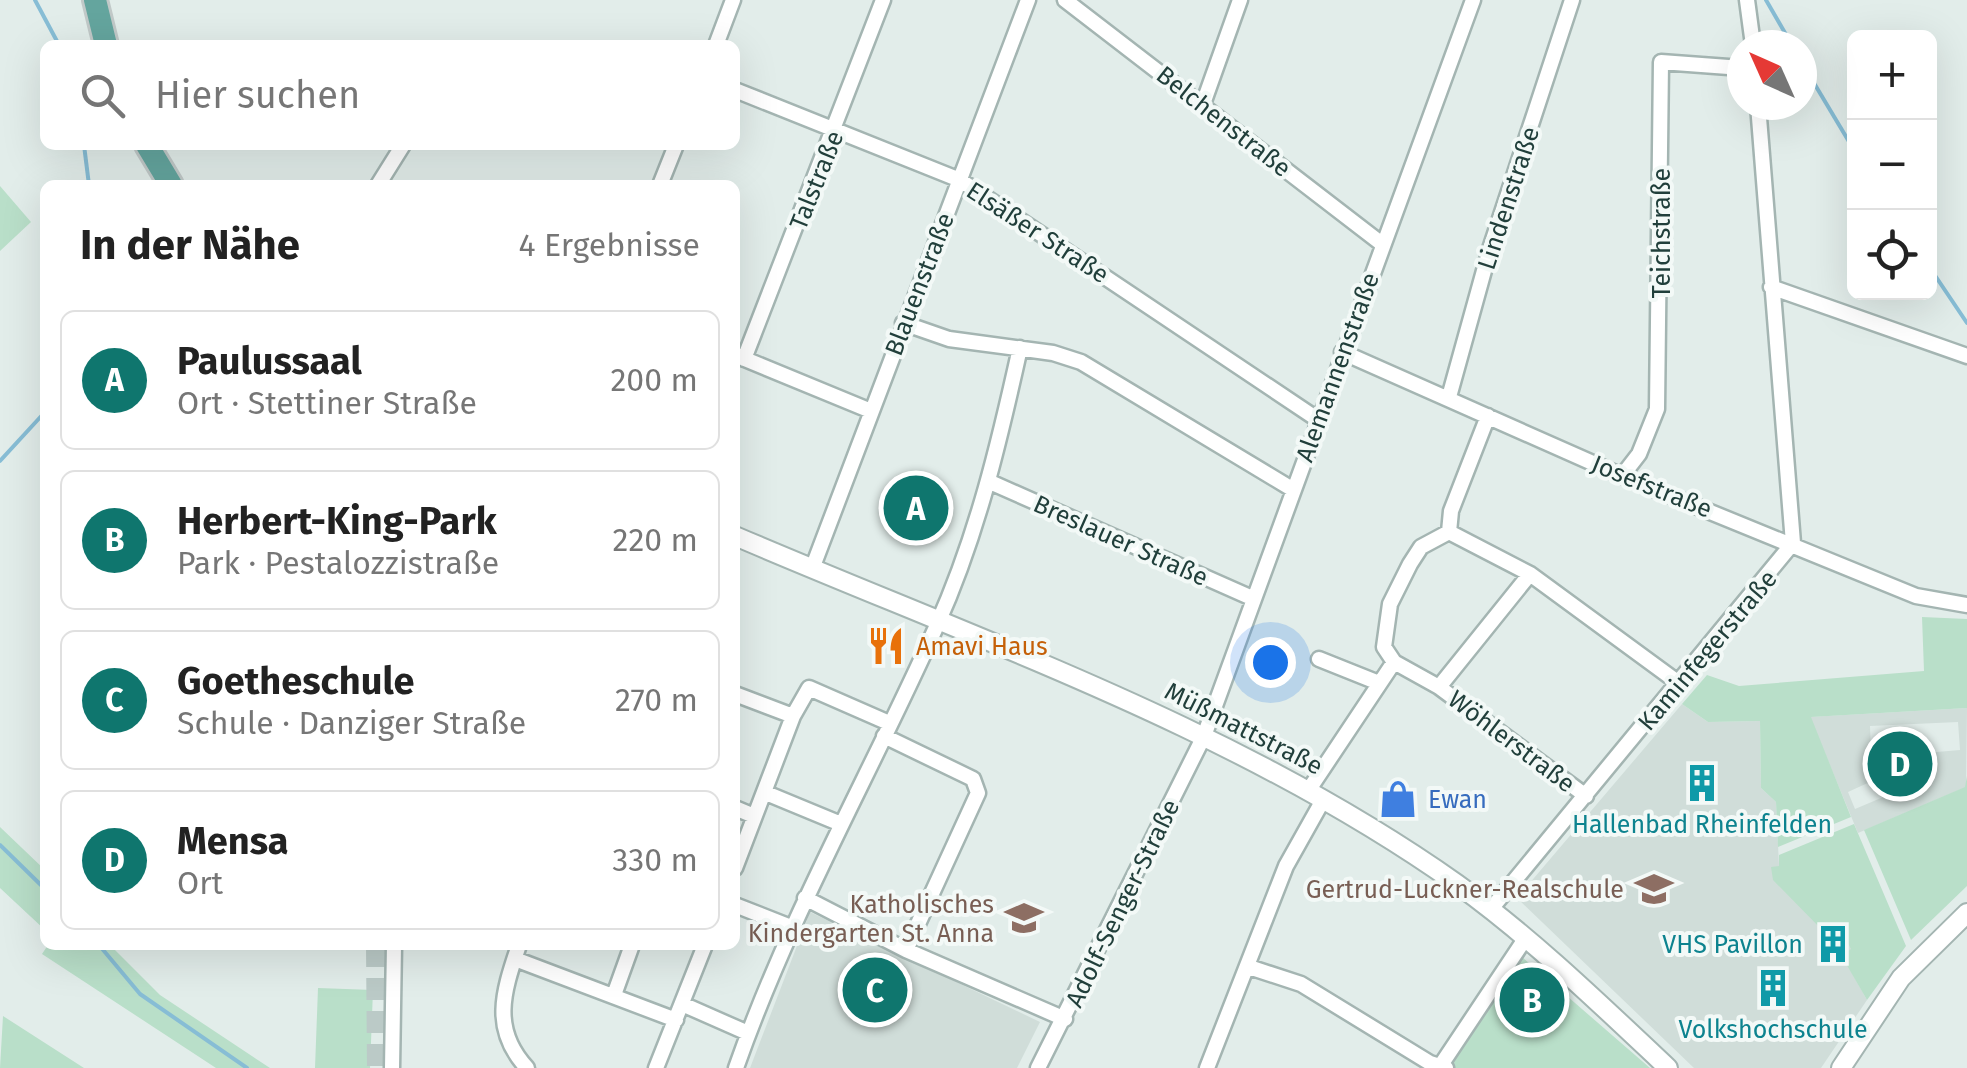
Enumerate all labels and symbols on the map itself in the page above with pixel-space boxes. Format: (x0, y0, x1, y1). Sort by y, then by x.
north arrow (1727, 30, 1817, 120)
street label: Belchenstraße (1150, 60, 1297, 184)
street label: Lindenstraße (1472, 123, 1546, 274)
street label: Talstraße (784, 127, 850, 234)
street label: Teichstraße (1647, 168, 1677, 298)
street label: Elsäßer Straße (961, 176, 1114, 290)
street label: Blauenstraße (879, 209, 961, 360)
street label: Alemannenstraße (1290, 269, 1386, 466)
street label: Josefstraße (1587, 449, 1716, 525)
pin: A (884, 470, 948, 546)
street label: Breslauer Straße (1029, 489, 1213, 593)
street label: Kaminfegerstraße (1632, 564, 1784, 737)
restaurant icon: Amavi Haus (865, 625, 907, 667)
place label: Amavi Haus (916, 632, 1048, 662)
your location (1245, 637, 1296, 688)
street label: Müßmattstraße (1159, 676, 1328, 782)
street label: Wöhlerstraße (1442, 684, 1581, 799)
pin: D (1868, 726, 1932, 802)
building icon: Hallenbad Rheinfelden (1681, 762, 1723, 804)
shop icon: Ewan (1377, 778, 1419, 820)
place label: Ewan (1428, 785, 1487, 815)
street label: Adolf-Senger-Straße (1060, 795, 1186, 1012)
place label: Hallenbad Rheinfelden (1572, 810, 1832, 840)
school or university icon: Gertrud-Luckner-Realschule (1633, 868, 1675, 910)
place label: Gertrud-Luckner-Realschule (1306, 875, 1624, 905)
place label: Katholisches Kindergarten St. Anna (748, 890, 994, 949)
school or university icon: Katholisches Kindergarten St. Anna (1003, 897, 1045, 939)
building icon: VHS Pavillon (1812, 923, 1854, 965)
place label: VHS Pavillon (1662, 930, 1803, 960)
pin: C (842, 952, 908, 1028)
pin: B (1500, 962, 1564, 1038)
building icon: Volkshochschule (1752, 967, 1794, 1009)
place label: Volkshochschule (1678, 1015, 1868, 1045)

